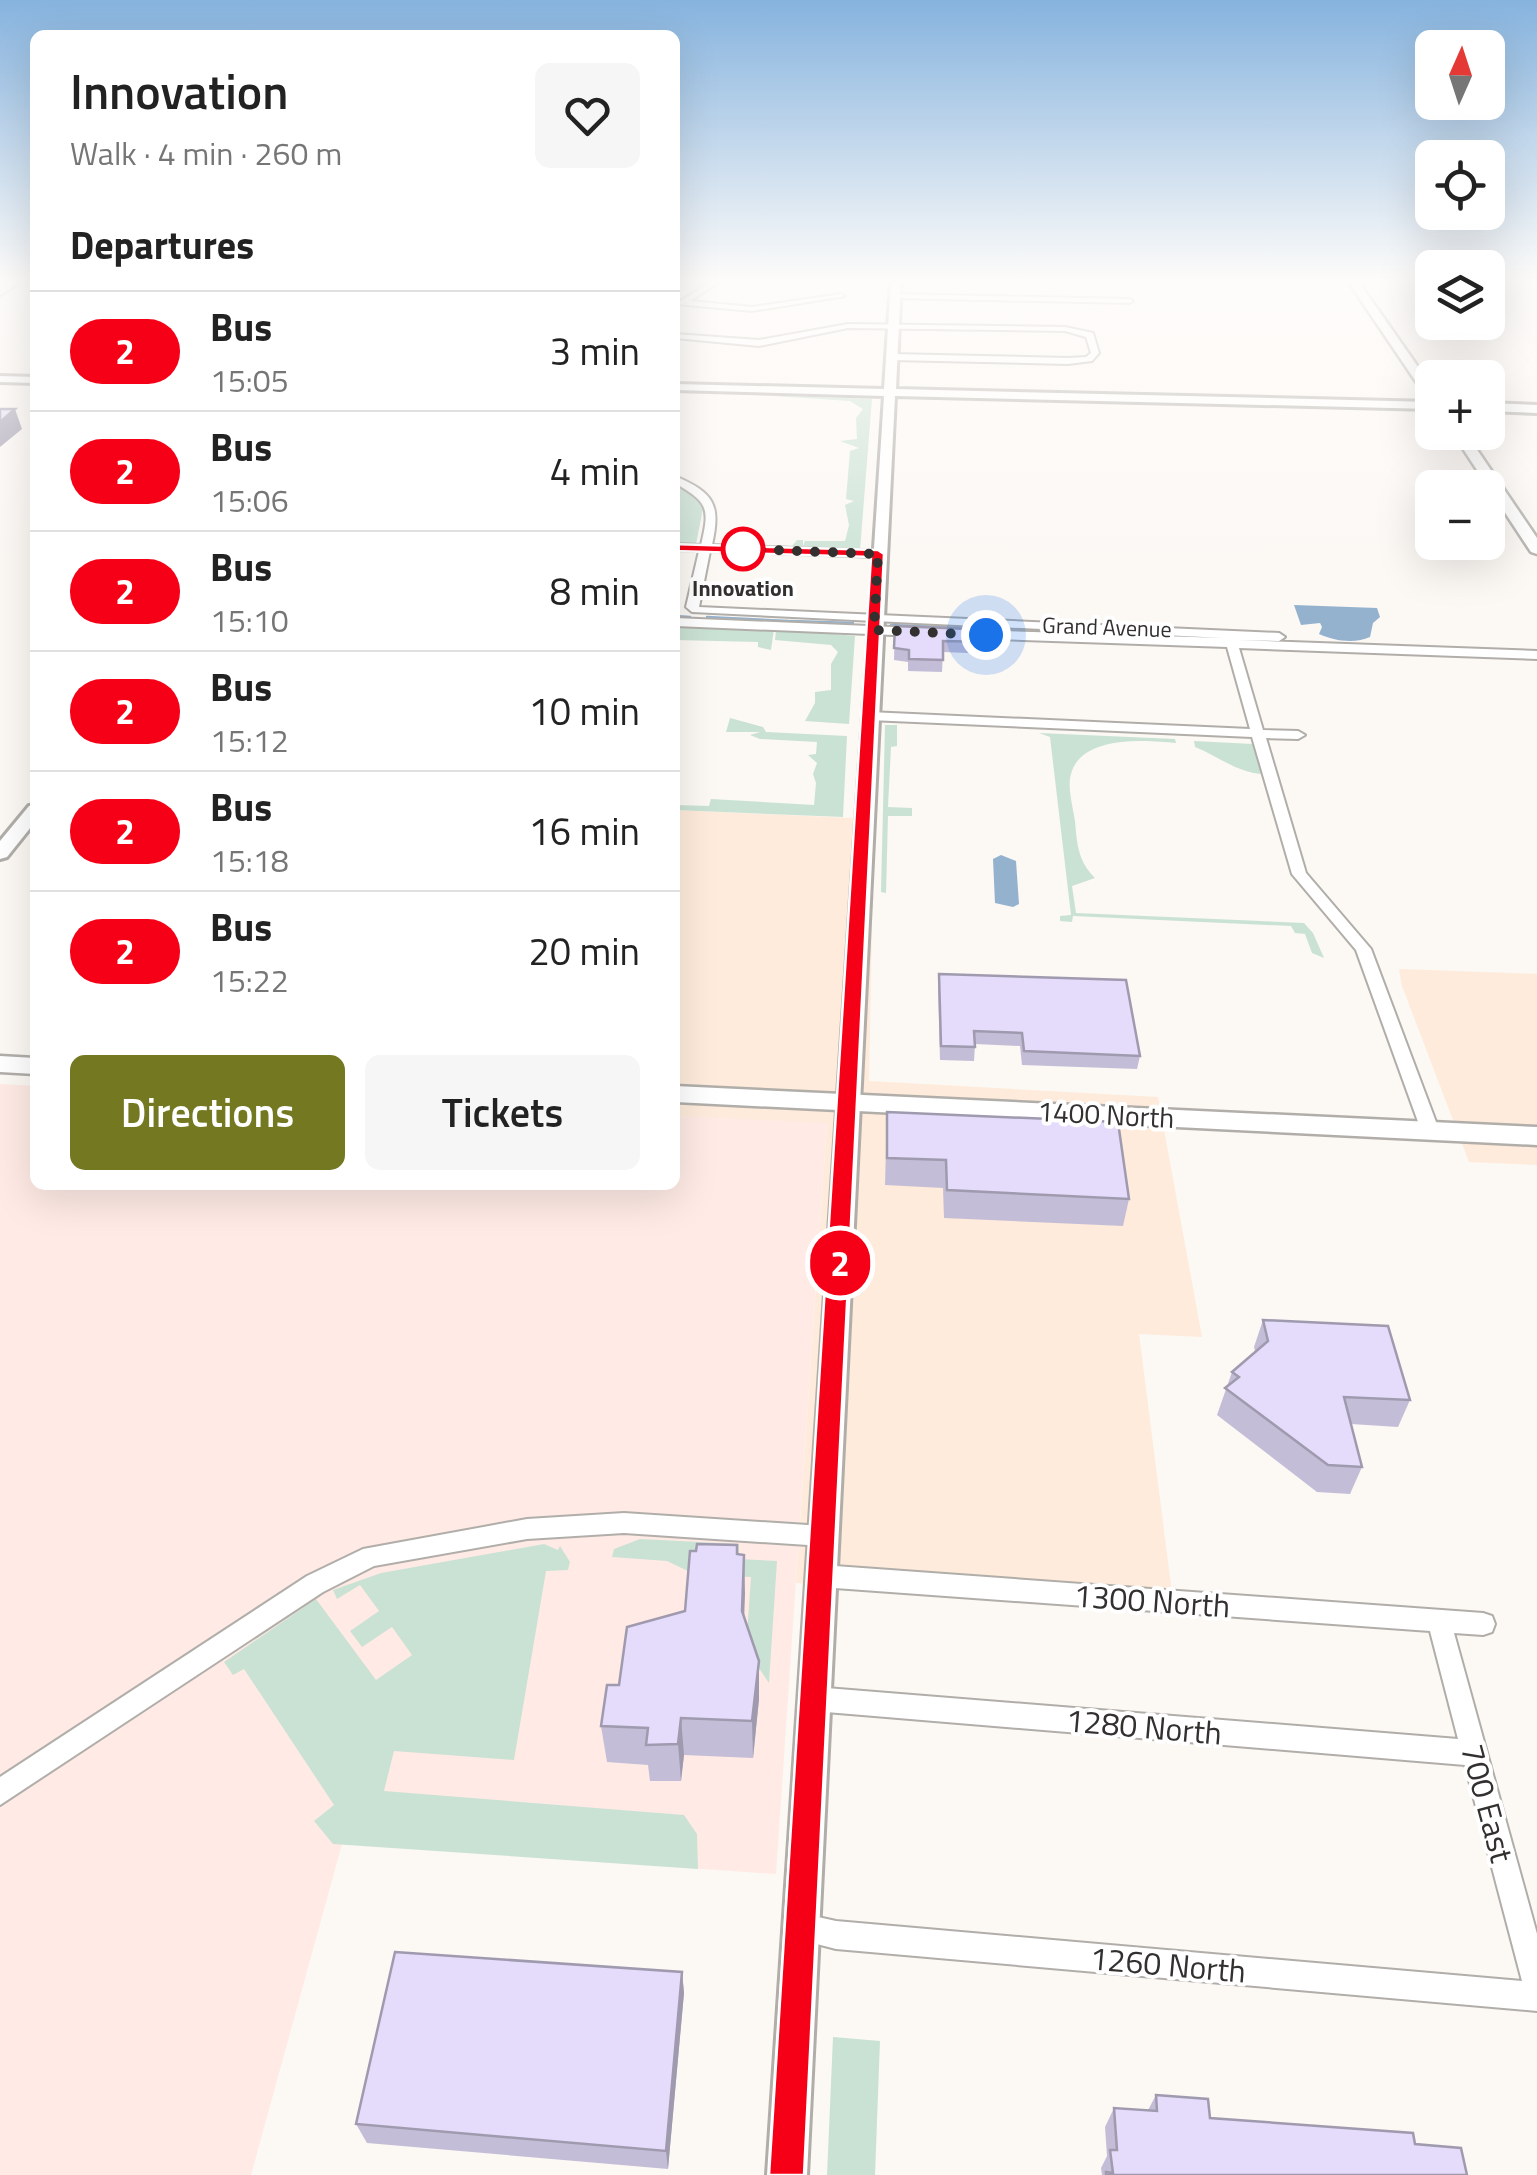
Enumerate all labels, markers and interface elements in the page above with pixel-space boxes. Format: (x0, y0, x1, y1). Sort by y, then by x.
north arrow (1415, 30, 1505, 120)
map controls (1415, 30, 1505, 560)
text: Innovation (70, 55, 288, 128)
button: heart (535, 63, 640, 168)
text: Walk · 4 min · 260 m (70, 129, 342, 177)
button: locate (1415, 140, 1505, 230)
text: Departures (70, 216, 254, 274)
button: layers (1415, 250, 1505, 340)
text: Bus (210, 298, 272, 356)
text: 3 min (550, 322, 640, 380)
text: 2 (115, 324, 135, 378)
text: 15:05 (210, 356, 289, 404)
button: + (1415, 360, 1505, 450)
text: Bus (210, 418, 272, 476)
text: 4 min (550, 442, 640, 500)
text: 2 (115, 444, 135, 498)
button: − (1415, 470, 1505, 560)
text: 15:06 (210, 476, 289, 524)
marker: Innovation (722, 528, 764, 570)
text: Bus (210, 538, 272, 596)
text: 8 min (550, 562, 640, 620)
text: 2 (115, 564, 135, 618)
place label: Innovation (692, 571, 794, 605)
text: 15:10 (210, 596, 289, 644)
street label: Grand Avenue (1042, 608, 1172, 646)
your location (961, 610, 1011, 660)
text: Bus (210, 658, 272, 716)
text: 10 min (529, 682, 640, 740)
text: 2 (115, 684, 135, 738)
text: 15:12 (210, 716, 289, 764)
text: Bus (210, 778, 272, 836)
text: 16 min (529, 802, 640, 860)
text: 2 (115, 804, 135, 858)
text: 15:18 (210, 836, 289, 884)
text: Bus (210, 898, 272, 956)
text: 20 min (529, 922, 640, 980)
text: 2 (115, 924, 135, 978)
text: 15:22 (210, 956, 289, 1004)
button: Directions (70, 1055, 345, 1170)
button: Tickets (365, 1055, 640, 1170)
street label: 1400 North (1036, 1089, 1176, 1139)
line badge: 2 (808, 1230, 872, 1296)
text: 2 (830, 1236, 850, 1290)
street label: 1300 North (1072, 1571, 1232, 1629)
street label: 1280 North (1064, 1695, 1224, 1757)
street label: 700 East (1449, 1739, 1527, 1867)
street label: 1260 North (1088, 1933, 1248, 1995)

